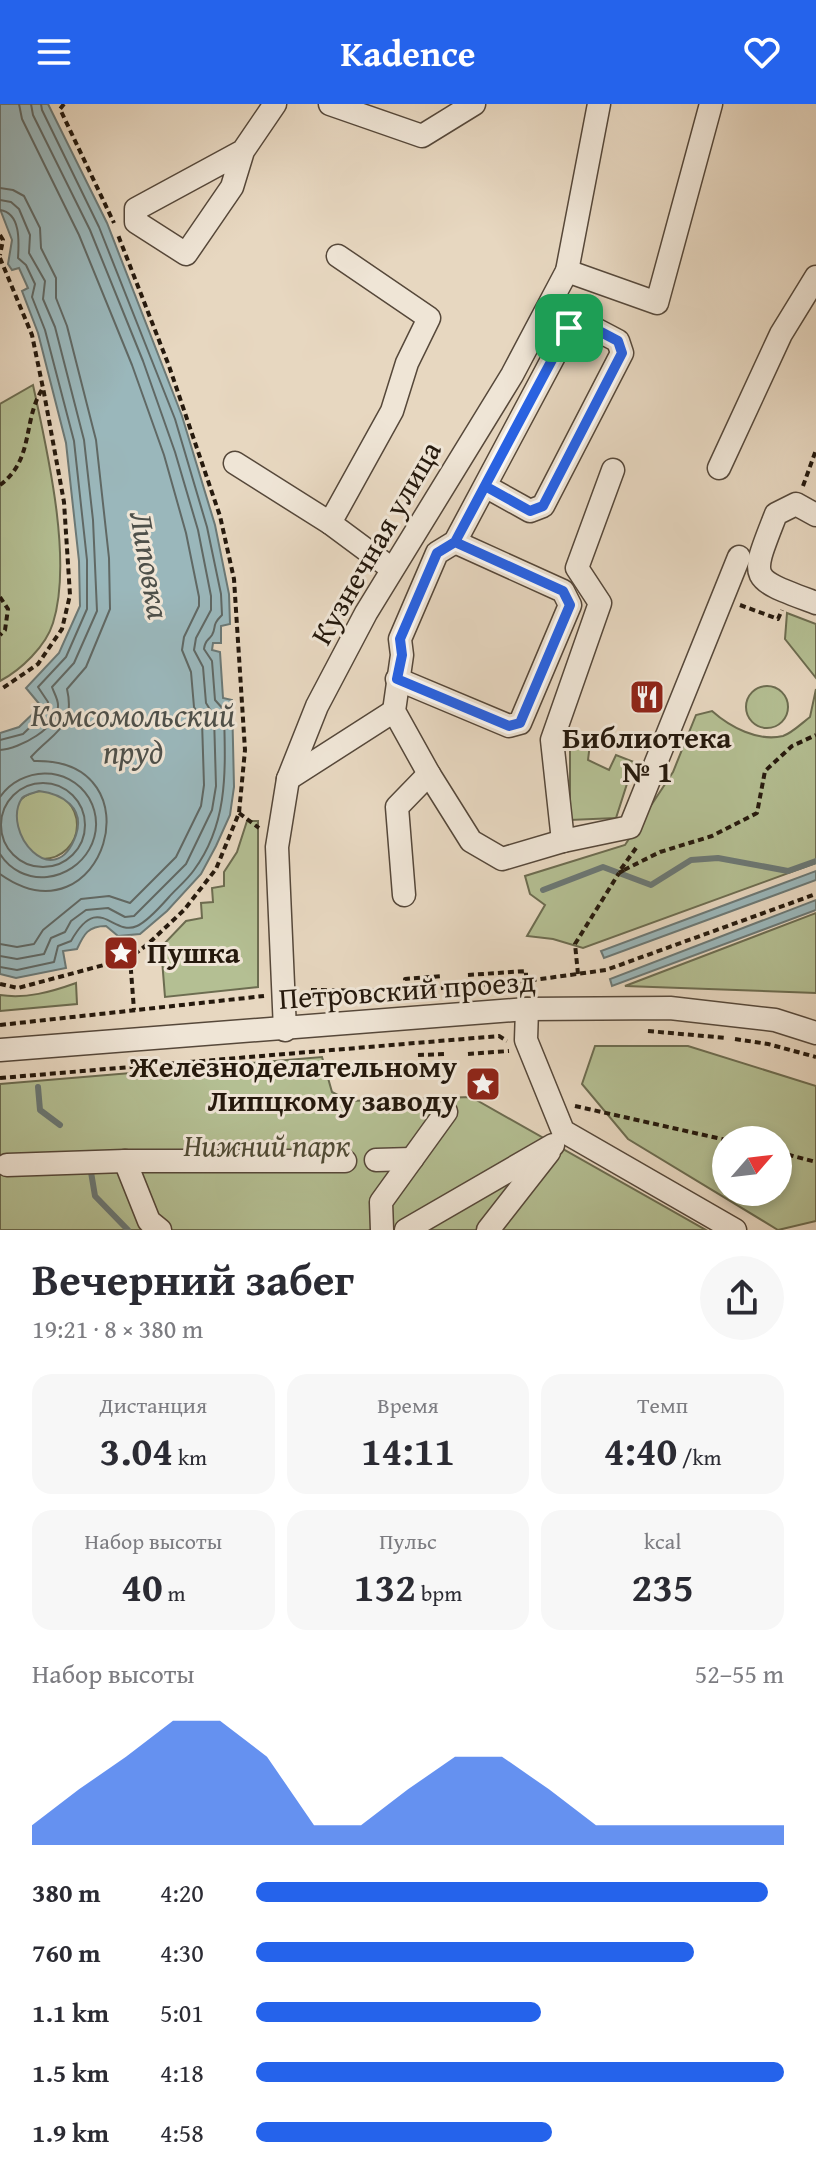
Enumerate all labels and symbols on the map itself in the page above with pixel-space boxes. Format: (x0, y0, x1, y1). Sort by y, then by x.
pin (535, 294, 603, 362)
street label: Кузнечная улица (299, 432, 452, 653)
water label: Липовка (118, 507, 183, 623)
restaurant icon: Библиотека № 1 (628, 678, 666, 716)
water label: Комсомольский пруд (31, 691, 235, 775)
place label: Библиотека № 1 (562, 715, 732, 793)
place label: Пушка (147, 930, 241, 974)
place icon: Пушка (102, 934, 140, 972)
street label: Петровский проезд (277, 958, 537, 1020)
place label: Железноделательному Липцкому заводу (129, 1044, 457, 1122)
place icon: Железноделательному Липцкому заводу (464, 1065, 502, 1103)
park label: Нижний парк (183, 1123, 351, 1167)
north arrow (712, 1126, 792, 1206)

